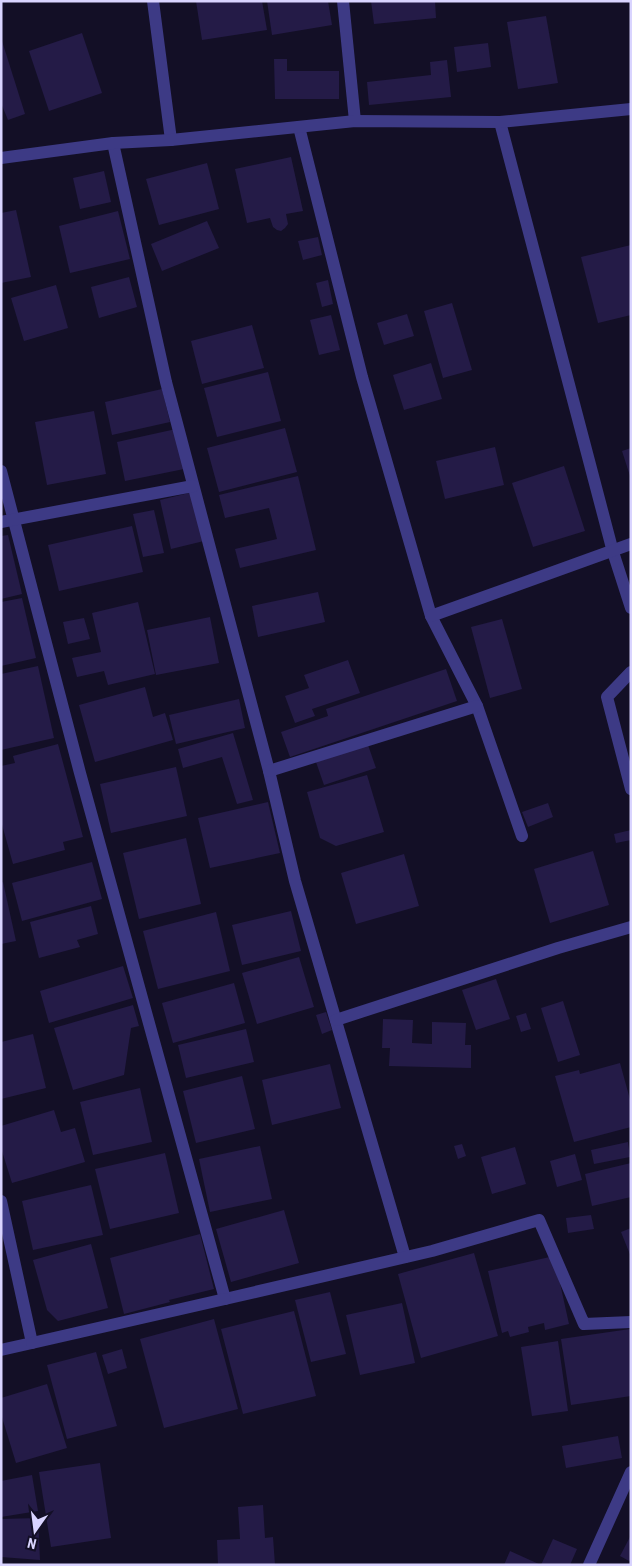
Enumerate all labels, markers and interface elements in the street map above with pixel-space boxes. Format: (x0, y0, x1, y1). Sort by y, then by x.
north arrow (10, 1506, 60, 1556)
text: N (26, 1535, 38, 1552)

